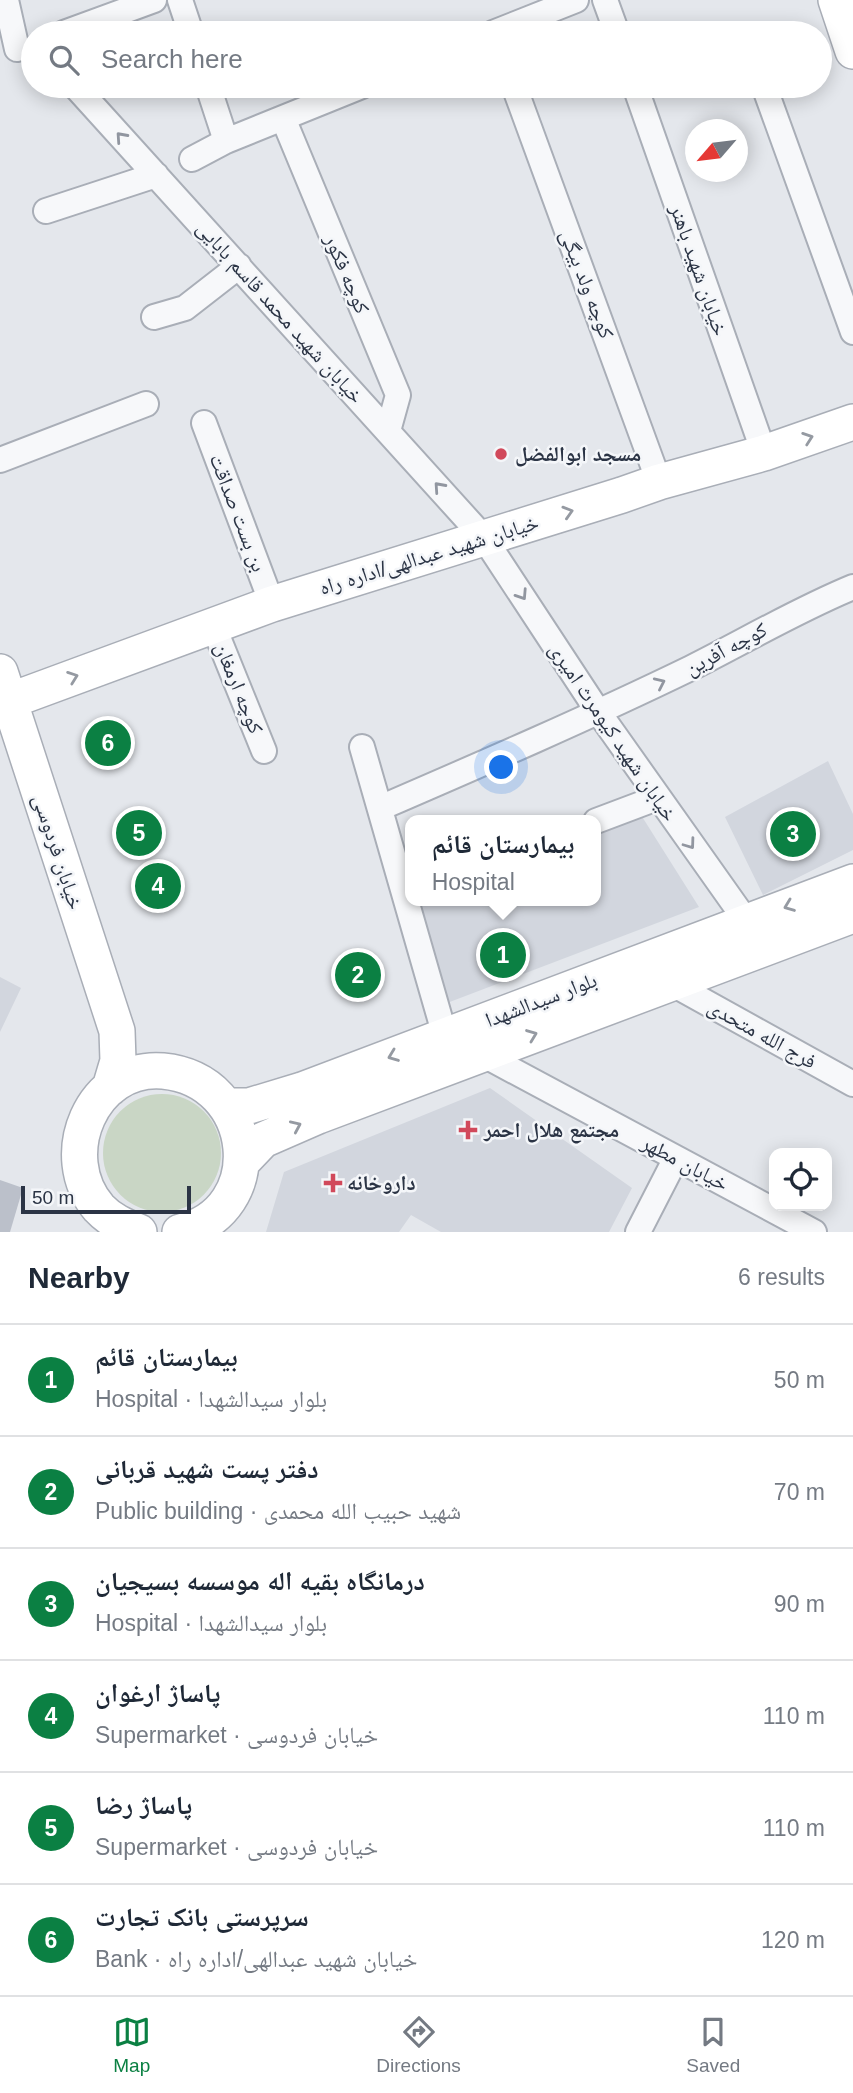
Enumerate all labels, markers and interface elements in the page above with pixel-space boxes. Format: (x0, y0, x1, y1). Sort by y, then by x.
search box (21, 21, 832, 98)
icon: search (45, 41, 83, 79)
text: Search here (101, 44, 243, 74)
north arrow (685, 119, 748, 182)
one-way arrow (117, 132, 130, 145)
street label: خیابان شهید باهنر (665, 200, 733, 339)
street label: خیابان شهید محمد قاسم بابایی (190, 216, 368, 410)
street label: کوچه ولد بیگی (554, 226, 619, 342)
street label: کوچه فکور (320, 230, 374, 317)
one-way arrow (802, 432, 814, 446)
place label: مسجد ابوالفضل (515, 442, 641, 467)
marker: مسجد ابوالفضل (493, 446, 509, 462)
street label: بن بست صداقت (204, 451, 271, 576)
one-way arrow (434, 482, 447, 495)
one-way arrow (561, 506, 573, 521)
street label: خیابان شهید عبدالهی/اداره راه (317, 510, 542, 601)
one-way arrow (513, 587, 526, 600)
street label: کوچه آفرین (681, 617, 772, 681)
street label: خیابان شهید کیومرث امیری (544, 638, 682, 826)
street label: کوچه ارمغان (210, 639, 268, 737)
one-way arrow (67, 672, 79, 686)
one-way arrow (653, 677, 665, 691)
pin: 6 (85, 717, 131, 769)
your location (484, 750, 518, 784)
street label: خیابان فردوسی (27, 791, 88, 913)
pin: 5 (116, 807, 162, 859)
pin: 3 (770, 808, 816, 860)
popup (405, 815, 601, 906)
text: بیمارستان قائم (432, 829, 574, 859)
one-way arrow (682, 836, 695, 849)
pin: 4 (135, 860, 181, 912)
text: Hospital (432, 869, 515, 895)
one-way arrow (784, 898, 796, 912)
pin: 1 (480, 929, 526, 981)
pin: 2 (335, 949, 381, 1001)
street label: بلوار سیدالشهدا (482, 968, 600, 1032)
street label: فرج الله متحدی (703, 994, 821, 1075)
one-way arrow (525, 1030, 537, 1044)
one-way arrow (387, 1047, 399, 1061)
place label: مجتمع هلال احمر (483, 1118, 619, 1144)
one-way arrow (289, 1120, 302, 1134)
marker: مجتمع هلال احمر (458, 1120, 478, 1140)
street label: خیابان مطهر (637, 1130, 732, 1196)
map controls (769, 1148, 832, 1211)
button: locate (769, 1148, 832, 1211)
place label: داروخانه (347, 1171, 416, 1194)
marker: داروخانه (325, 1175, 341, 1191)
scale bar (21, 1183, 191, 1215)
text: 50 m (32, 1187, 74, 1208)
text: Nearby (28, 1261, 130, 1294)
text: 6 results (738, 1264, 825, 1290)
text: بیمارستان قائم (95, 1342, 238, 1372)
text: 1 (45, 1367, 57, 1393)
text: 50 m (774, 1367, 825, 1393)
text: Hospital · بلوار سیدالشهدا (95, 1386, 327, 1412)
text: دفتر پست شهید قربانی (95, 1454, 319, 1484)
text: 2 (45, 1479, 57, 1505)
text: 70 m (774, 1479, 825, 1505)
text: Public building · شهید حبیب‌ الله محمدی (95, 1498, 461, 1524)
text: درمانگاه بقیه اله موسسه بسیجیان (95, 1566, 425, 1596)
text: 3 (45, 1591, 57, 1617)
text: 90 m (774, 1591, 825, 1617)
text: Hospital · بلوار سیدالشهدا (95, 1610, 327, 1636)
text: پاساژ ارغوان (95, 1678, 221, 1708)
text: 4 (45, 1703, 57, 1729)
text: 110 m (763, 1703, 825, 1729)
text: Supermarket · خیابان فردوسی (95, 1722, 378, 1748)
text: پاساژ رضا (95, 1790, 192, 1820)
text: 5 (45, 1815, 57, 1841)
text: 110 m (763, 1815, 825, 1841)
text: Supermarket · خیابان فردوسی (95, 1834, 378, 1860)
text: سرپرستی بانک تجارت (95, 1902, 309, 1932)
text: 6 (45, 1927, 57, 1953)
text: 120 m (761, 1927, 825, 1953)
text: Bank · خیابان شهید عبدالهی/اداره راه (95, 1946, 417, 1972)
tab: Map (113, 2013, 151, 2077)
tab: Directions (376, 2013, 461, 2077)
tab: Saved (686, 2013, 740, 2077)

